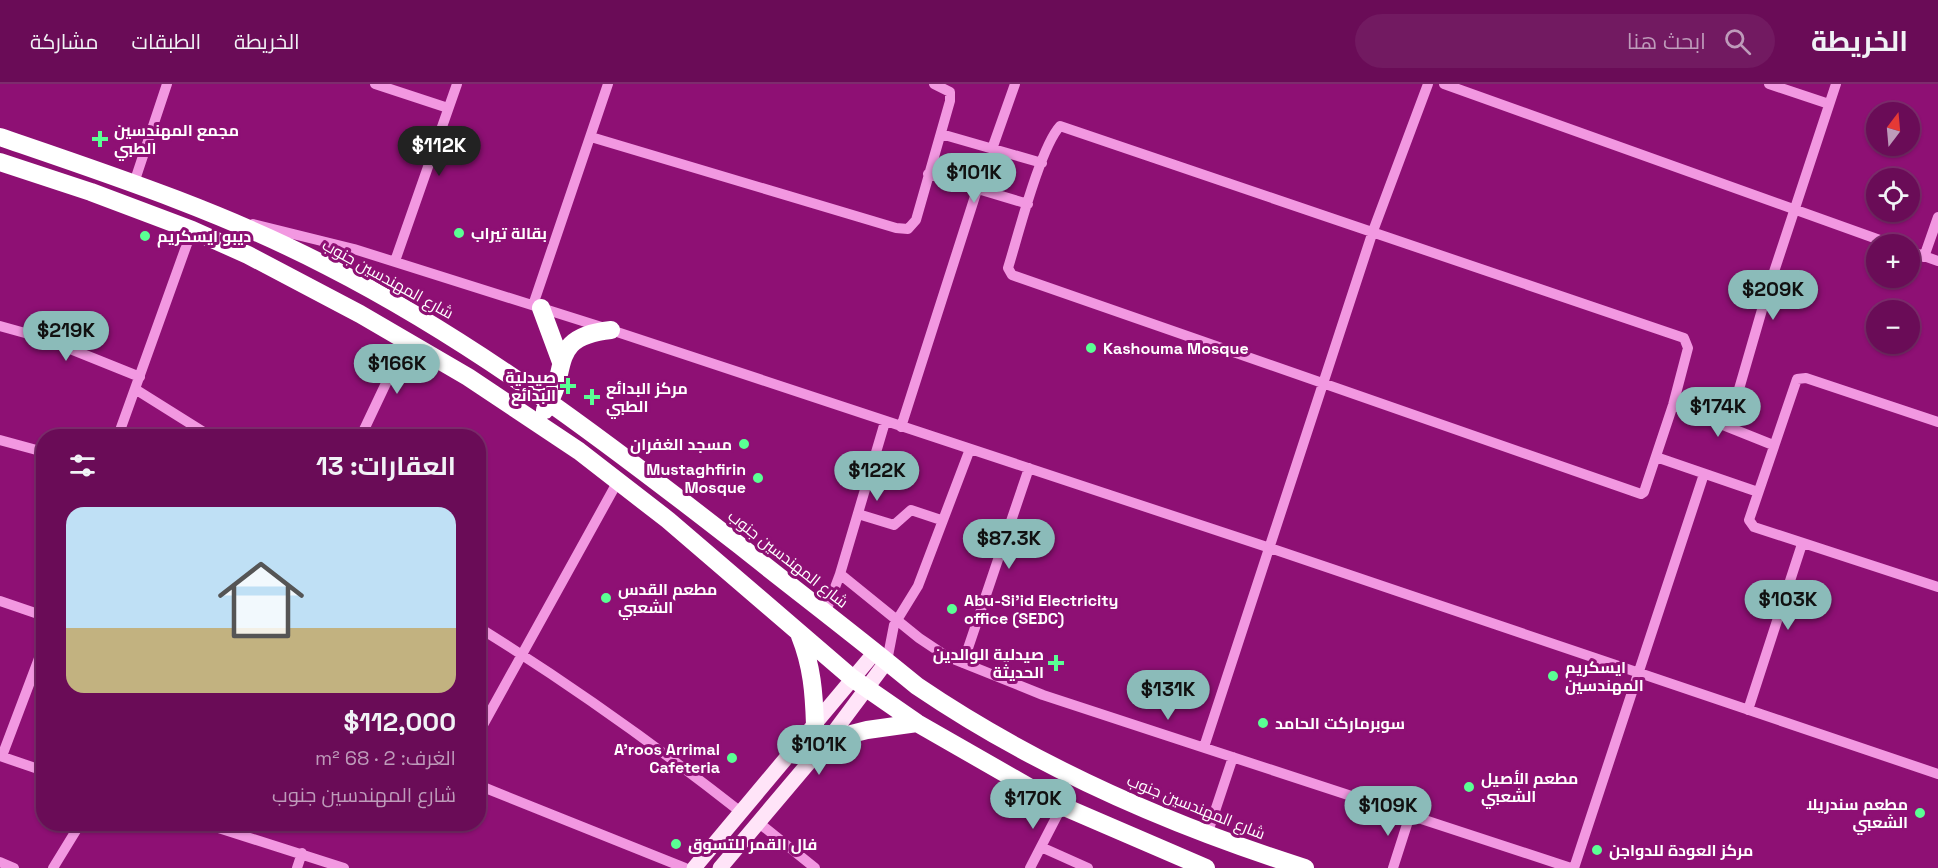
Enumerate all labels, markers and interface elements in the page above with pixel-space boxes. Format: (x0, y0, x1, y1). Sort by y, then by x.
search box (1355, 14, 1775, 68)
text: الخريطة (1811, 23, 1908, 59)
icon: search (1721, 25, 1754, 58)
text: ابحث هنا (1627, 27, 1706, 55)
text: مشاركة (30, 28, 99, 55)
text: الطبقات (132, 28, 201, 55)
text: الخريطة (234, 28, 300, 55)
north arrow (1866, 102, 1920, 156)
map controls (1866, 102, 1920, 354)
place label: مجمع المهندسين الطبي (114, 120, 239, 161)
pin: $112K (397, 126, 481, 177)
marker: مجمع المهندسين الطبي (91, 130, 109, 148)
text: $112K (412, 132, 466, 158)
pin: $101K (932, 153, 1016, 204)
text: $101K (946, 159, 1002, 185)
button: locate (1866, 168, 1920, 222)
place label: بقالة تيراب (471, 223, 547, 244)
place label: ديبو ايسكريم (157, 226, 251, 248)
marker: بقالة تيراب (452, 226, 466, 240)
marker: ديبو ايسكريم (138, 229, 152, 243)
street label: شارع المهندسين جنوب (318, 234, 457, 325)
button: + (1866, 234, 1920, 288)
pin: $209K (1731, 270, 1815, 321)
text: $209K (1742, 276, 1804, 302)
button: − (1866, 300, 1920, 354)
pin: $219K (24, 311, 108, 362)
text: $219K (37, 317, 95, 343)
place label: Kashouma Mosque (1103, 338, 1249, 359)
marker: Kashouma Mosque (1084, 341, 1098, 355)
pin: $166K (355, 344, 439, 395)
text: $166K (368, 350, 426, 376)
place label: صيدلية البدائع (505, 367, 556, 406)
place label: مركز البدائع الطبي (606, 378, 688, 419)
marker: صيدلية البدائع (561, 379, 575, 393)
pin: $174K (1676, 387, 1760, 438)
marker: مركز البدائع الطبي (583, 388, 601, 406)
text: $174K (1690, 393, 1746, 419)
place label: مسجد الغفران (630, 434, 732, 455)
marker: مسجد الغفران (737, 437, 751, 451)
icon: filters (66, 449, 99, 482)
text: العقارات: 13 (316, 449, 456, 483)
pin: $122K (835, 451, 919, 502)
text: $122K (848, 457, 906, 483)
place label: Mustaghfirin Mosque (646, 459, 746, 498)
marker: Mustaghfirin Mosque (751, 471, 765, 485)
street label: شارع المهندسين جنوب (723, 505, 852, 613)
pin: $87.3K (960, 519, 1058, 570)
text: $87.3K (977, 525, 1041, 551)
icon: home (207, 546, 315, 654)
place label: مطعم القدس الشعبي (618, 579, 717, 620)
pin: $103K (1746, 580, 1830, 631)
text: $103K (1759, 586, 1817, 612)
place label: Abu-Si'id Electricity office (SEDC) (964, 590, 1118, 629)
marker: مطعم القدس الشعبي (599, 591, 613, 605)
marker: Abu-Si'id Electricity office (SEDC) (945, 602, 959, 616)
place label: صيدلية الوالدين الحديثة (933, 644, 1044, 683)
marker: صيدلية الوالدين الحديثة (1049, 656, 1063, 670)
place label: ايسكريم المهندسين (1565, 657, 1644, 696)
marker: ايسكريم المهندسين (1546, 669, 1560, 683)
pin: $131K (1126, 670, 1210, 721)
text: $131K (1141, 676, 1195, 702)
text: $112,000 (343, 705, 456, 739)
place label: سوبرماركت الحامد (1275, 713, 1405, 734)
marker: سوبرماركت الحامد (1256, 716, 1270, 730)
pin: $101K (777, 725, 861, 776)
text: $101K (791, 731, 847, 757)
place label: A'roos Arrimal Cafeteria (614, 739, 720, 778)
text: الغرف: 2 · 68 m² (315, 745, 456, 771)
marker: A'roos Arrimal Cafeteria (725, 751, 739, 765)
place label: مطعم الأصيل الشعبي (1481, 768, 1578, 809)
street label: شارع المهندسين جنوب (1123, 770, 1268, 845)
pin: $170K (991, 779, 1075, 830)
marker: مطعم الأصيل الشعبي (1462, 780, 1476, 794)
text: شارع المهندسين جنوب (272, 782, 456, 808)
text: $170K (1004, 785, 1062, 811)
pin: $109K (1346, 786, 1430, 837)
text: $109K (1359, 792, 1418, 818)
place label: مطعم سندريلا الشعبي (1806, 794, 1908, 835)
marker: مطعم سندريلا الشعبي (1913, 806, 1927, 820)
place label: فال القمر للتسوق (688, 834, 817, 855)
marker: فال القمر للتسوق (669, 837, 683, 851)
place label: مركز العودة للدواجن (1609, 840, 1753, 861)
marker: مركز العودة للدواجن (1590, 843, 1604, 857)

